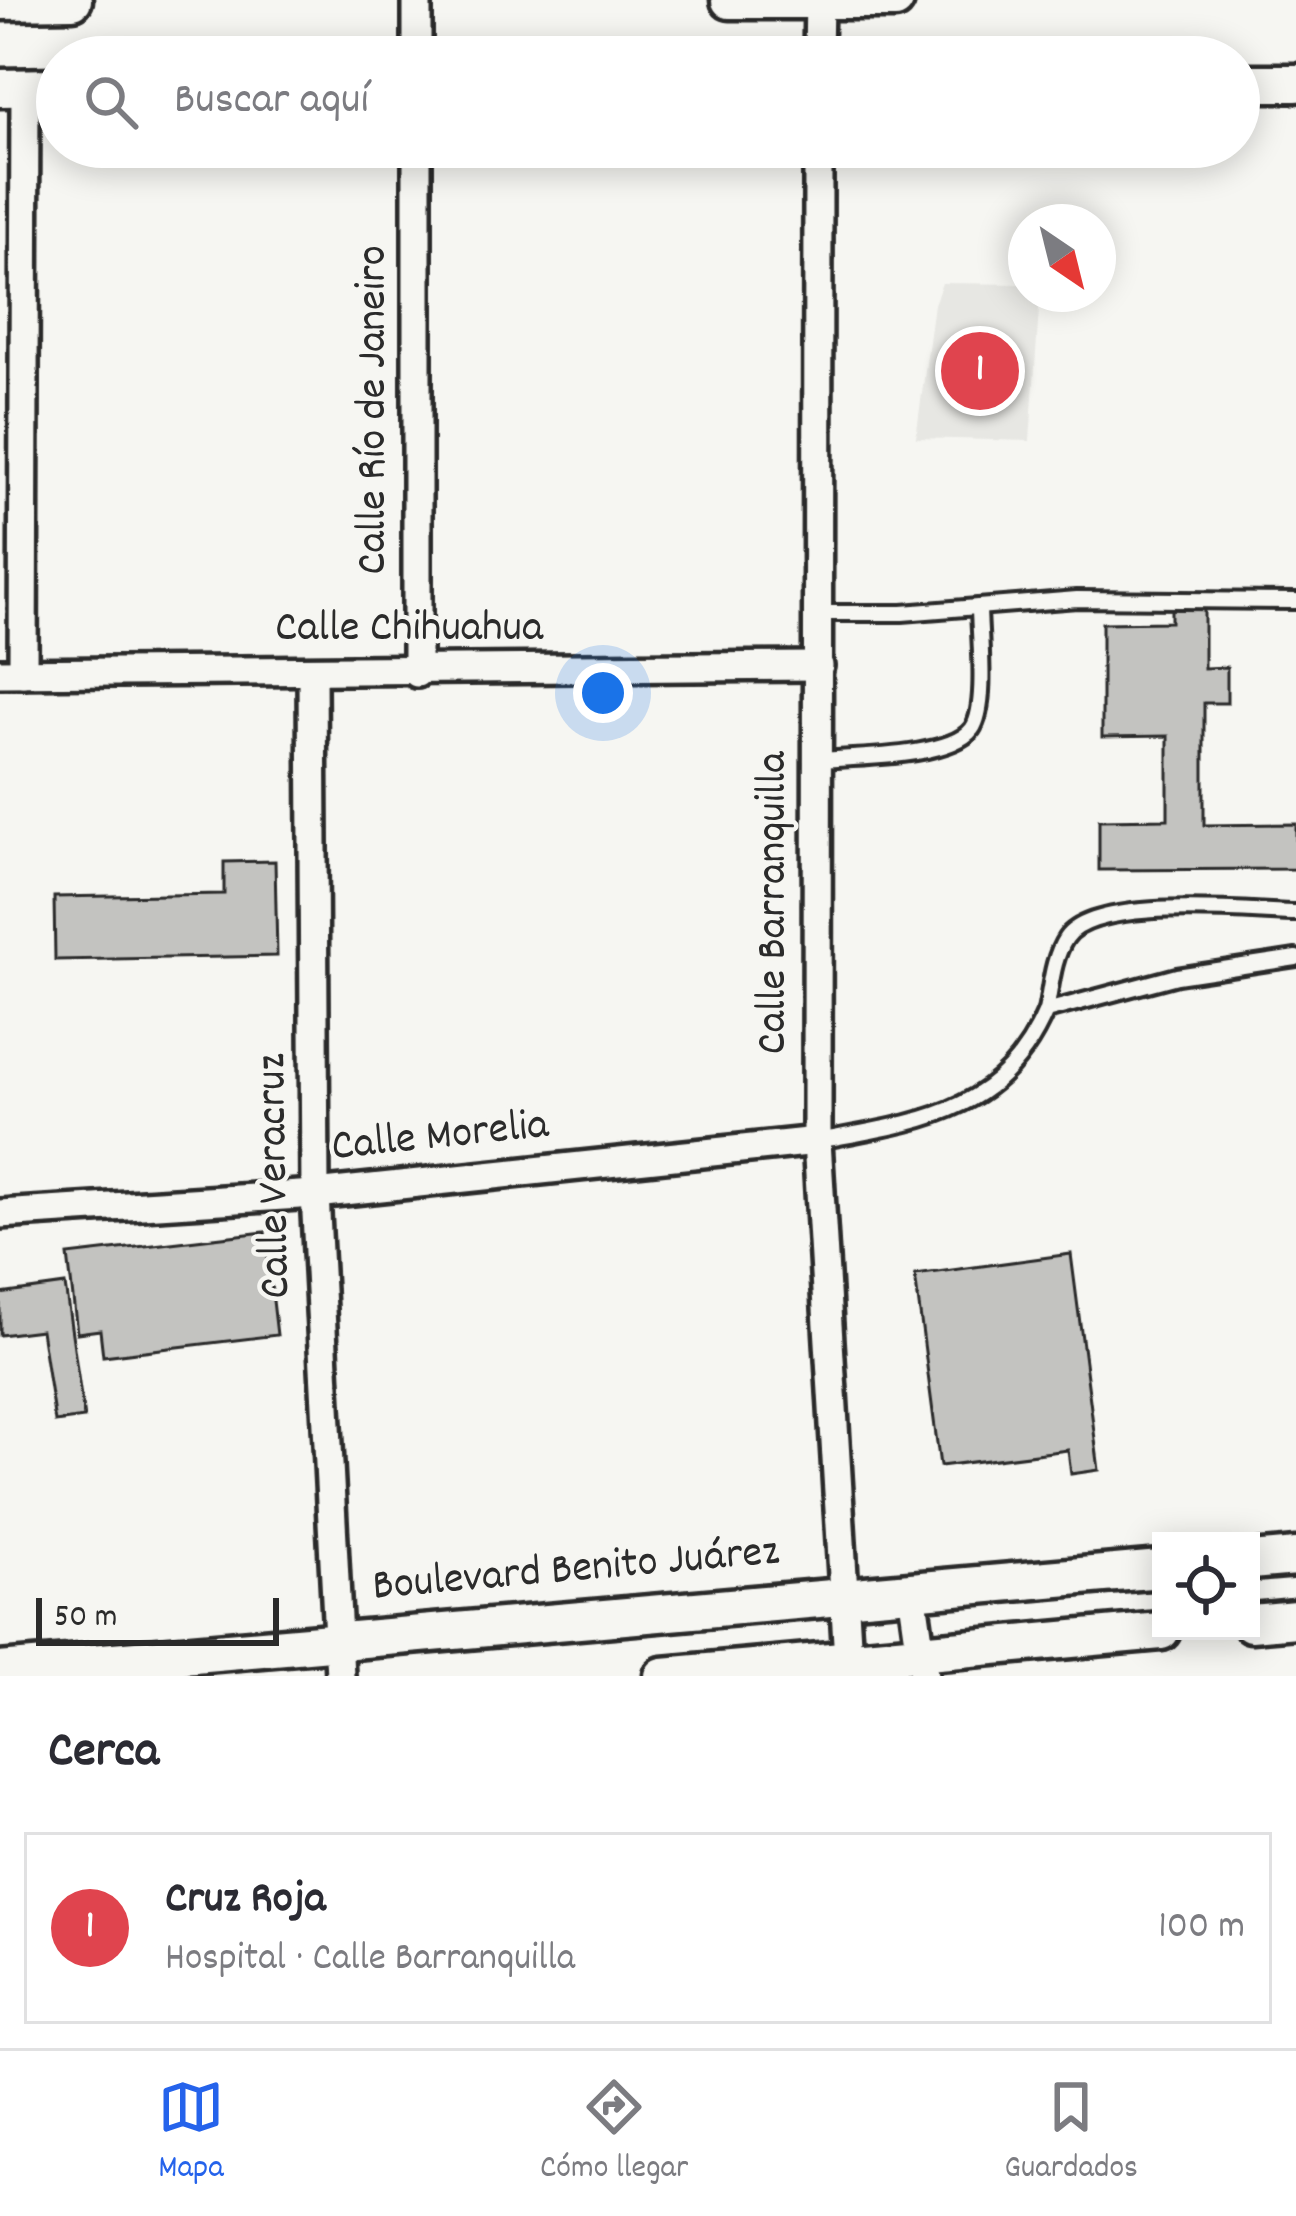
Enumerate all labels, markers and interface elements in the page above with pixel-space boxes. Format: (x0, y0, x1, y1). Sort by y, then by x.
search box (36, 36, 1260, 168)
icon: search (78, 69, 144, 135)
text: Buscar aquí (174, 70, 369, 134)
north arrow (1008, 204, 1116, 312)
street label: Calle Río de Janeiro (343, 245, 407, 575)
pin: 1 (941, 326, 1019, 416)
street label: Calle Chihuahua (275, 598, 544, 662)
your location (573, 663, 633, 723)
street label: Calle Barranquilla (743, 751, 807, 1054)
street label: Calle Veracruz (242, 1053, 310, 1299)
street label: Calle Morelia (328, 1095, 553, 1181)
street label: Boulevard Benito Juárez (370, 1521, 782, 1621)
map controls (1152, 1532, 1260, 1640)
button: locate (1152, 1532, 1260, 1640)
scale bar (36, 1592, 279, 1645)
text: 50 m (54, 1595, 118, 1642)
text: Cerca (48, 1718, 159, 1790)
text: Cruz Roja (165, 1869, 326, 1933)
text: 1 (86, 1901, 94, 1956)
text: 100 m (1158, 1901, 1245, 1956)
text: Hospital · Calle Barranquilla (165, 1933, 575, 1988)
tab: Mapa (158, 2074, 224, 2193)
tab: Cómo llegar (540, 2074, 688, 2193)
tab: Guardados (1004, 2074, 1138, 2193)

